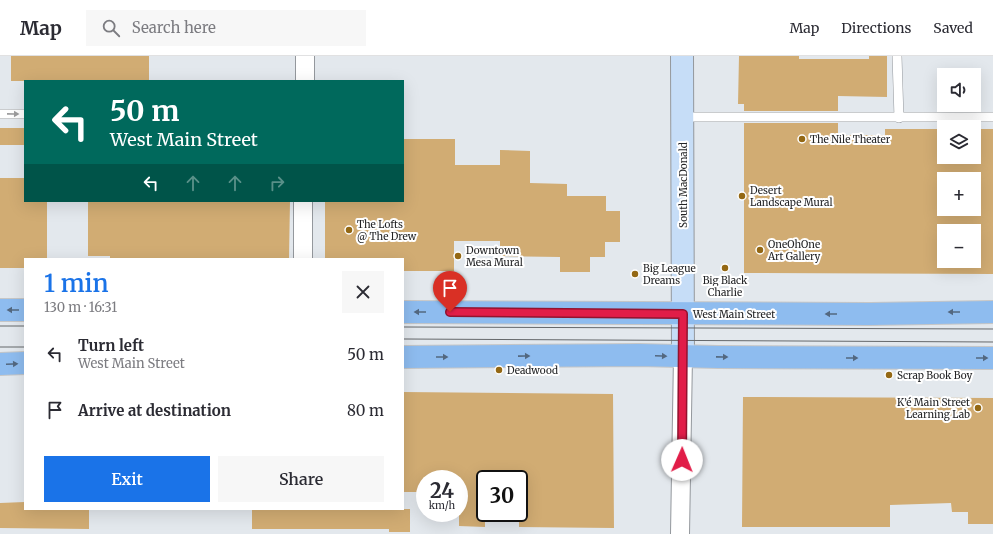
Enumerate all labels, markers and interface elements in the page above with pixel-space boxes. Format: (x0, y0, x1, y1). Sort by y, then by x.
search box (86, 10, 366, 46)
text: Map (20, 16, 62, 40)
icon: search (100, 17, 122, 39)
text: Search here (132, 18, 216, 37)
text: Map (789, 19, 819, 37)
text: Directions (841, 19, 911, 37)
text: Saved (933, 19, 973, 37)
map controls (937, 68, 981, 268)
button: sound (937, 68, 981, 112)
text: 50 m (110, 93, 179, 129)
icon: left (44, 96, 96, 148)
one-way arrow (6, 111, 19, 117)
button: layers (937, 120, 981, 164)
text: West Main Street (110, 128, 258, 151)
place label: The Nile Theater (810, 133, 891, 146)
marker: The Nile Theater (797, 134, 807, 144)
street label: South MacDonald (677, 142, 690, 228)
icon: left (140, 172, 162, 194)
icon: ahead (182, 172, 204, 194)
icon: ahead (224, 172, 246, 194)
icon: right (266, 172, 288, 194)
button: + (937, 172, 981, 216)
place label: Desert Landscape Mural (750, 184, 833, 209)
marker: Desert Landscape Mural (737, 191, 747, 201)
place label: The Lofts @ The Drew (357, 218, 417, 243)
button: − (937, 224, 981, 268)
marker: The Lofts @ The Drew (344, 225, 354, 235)
place label: OneOhOne Art Gallery (767, 238, 821, 263)
place label: Downtown Mesa Mural (466, 244, 523, 269)
marker: OneOhOne Art Gallery (755, 245, 765, 255)
marker: Downtown Mesa Mural (453, 251, 463, 261)
place label: Big League Dreams (643, 262, 696, 287)
marker: Big Black Charlie (720, 263, 730, 273)
text: 1 min (44, 268, 109, 299)
marker: Big League Dreams (630, 269, 640, 279)
button: close (342, 271, 384, 313)
pin (433, 271, 467, 312)
place label: Big Black Charlie (703, 274, 748, 299)
icon: arrive (439, 277, 461, 299)
text: 130 m · 16:31 (44, 299, 117, 316)
one-way arrow (6, 307, 19, 313)
street label: West Main Street (692, 308, 775, 321)
one-way arrow (413, 309, 426, 315)
one-way arrow (947, 309, 960, 315)
one-way arrow (824, 311, 837, 317)
text: Turn left (78, 336, 144, 355)
icon: left (44, 343, 66, 365)
text: 50 m (347, 345, 384, 364)
one-way arrow (518, 353, 531, 359)
one-way arrow (655, 353, 668, 359)
one-way arrow (436, 354, 449, 360)
one-way arrow (716, 354, 728, 361)
text: West Main Street (78, 355, 185, 372)
one-way arrow (846, 355, 859, 361)
one-way arrow (976, 355, 989, 361)
one-way arrow (6, 360, 19, 367)
place label: Deadwood (507, 364, 558, 377)
marker: Deadwood (494, 365, 504, 375)
place label: Scrap Book Boy (897, 369, 972, 382)
marker: Scrap Book Boy (884, 370, 894, 380)
place label: K’é Main Street Learning Lab (897, 396, 970, 421)
icon: arrive (44, 399, 66, 421)
text: Arrive at destination (78, 401, 231, 420)
text: 80 m (347, 401, 384, 420)
marker: K’é Main Street Learning Lab (973, 403, 983, 413)
position arrow (661, 439, 703, 481)
button: Exit (44, 456, 210, 502)
button: Share (218, 456, 384, 502)
speed limit sign: 30 (476, 470, 528, 522)
text: 24 (430, 478, 454, 503)
text: km/h (429, 499, 455, 512)

